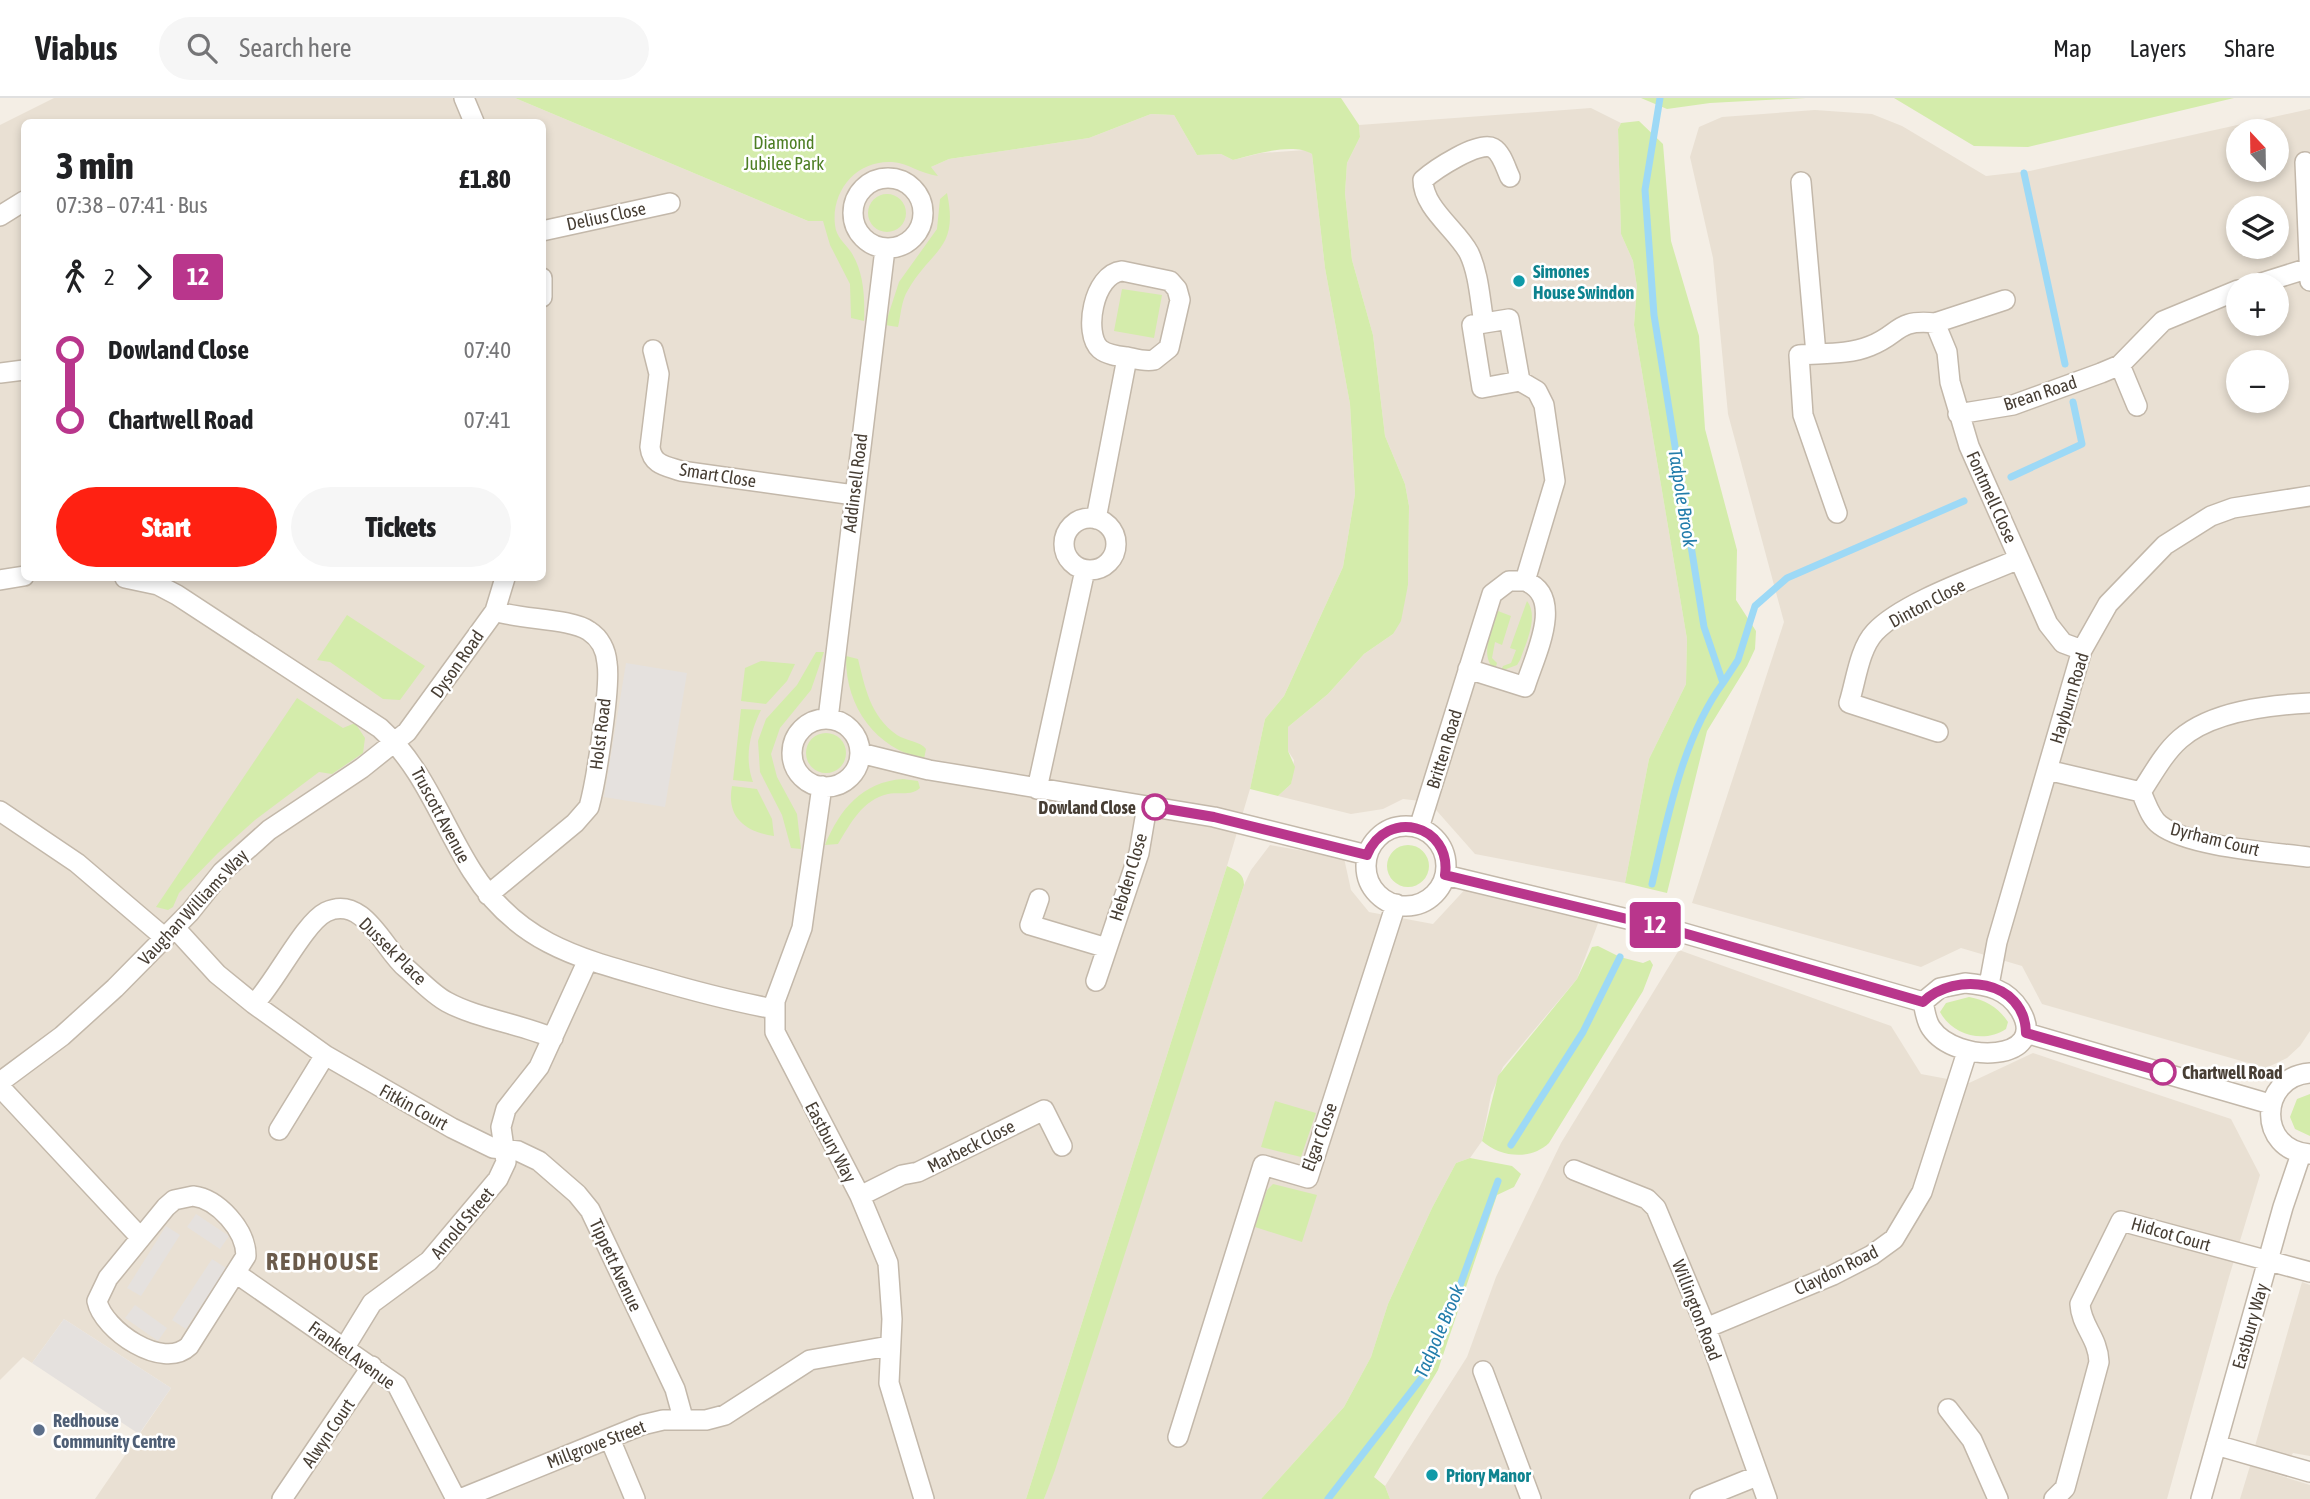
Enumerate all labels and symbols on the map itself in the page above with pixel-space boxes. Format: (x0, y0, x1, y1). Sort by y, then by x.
north arrow (2226, 119, 2289, 182)
park label: Diamond Jubilee Park (744, 132, 824, 174)
street label: Delius Close (565, 197, 647, 235)
place label: Simones House Swindon (1533, 261, 1635, 303)
marker: Simones House Swindon (1511, 273, 1527, 289)
street label: Brean Road (2001, 371, 2079, 415)
street label: Addinsell Road (839, 432, 871, 534)
water label: Tadpole Brook (1664, 447, 1702, 549)
street label: Fontmell Close (1962, 448, 2022, 546)
street label: Smart Close (678, 459, 758, 491)
street label: Dinton Close (1885, 574, 1969, 632)
street label: Dyson Road (426, 626, 488, 702)
street label: Hayburn Road (2045, 650, 2093, 746)
street label: Holst Road (585, 697, 615, 771)
street label: Britten Road (1422, 707, 1466, 791)
street label: Truscott Avenue (407, 764, 475, 866)
marker: Dowland Close (1142, 794, 1168, 820)
place label: Dowland Close (1038, 797, 1136, 818)
street label: Dyrham Court (2168, 818, 2262, 860)
street label: Hebden Close (1105, 831, 1151, 923)
street label: Vaughan Williams Way (134, 845, 252, 969)
line badge: 12 (1624, 902, 1686, 948)
street label: Dussek Place (355, 913, 431, 989)
marker: Chartwell Road (2150, 1059, 2176, 1085)
place label: Chartwell Road (2182, 1062, 2283, 1083)
street label: Fitkin Court (376, 1080, 452, 1134)
street label: Eastbury Way (801, 1098, 861, 1186)
street label: Elgar Close (1297, 1100, 1341, 1174)
street label: Marbeck Close (924, 1115, 1018, 1177)
street label: Arnold Street (426, 1183, 498, 1263)
street label: Hidcot Court (2129, 1213, 2213, 1255)
street label: Tippett Avenue (585, 1215, 647, 1315)
street label: Claydon Road (1790, 1241, 1882, 1299)
district label: REDHOUSE (266, 1248, 380, 1275)
street label: Willington Road (1668, 1257, 1726, 1363)
water label: Tadpole Brook (1409, 1280, 1469, 1381)
street label: Eastbury Way (2228, 1281, 2272, 1371)
street label: Frankel Avenue (305, 1317, 399, 1393)
street label: Alwyn Court (297, 1395, 359, 1471)
place label: Redhouse Community Centre (53, 1410, 176, 1452)
street label: Millgrove Street (544, 1416, 648, 1472)
marker: Redhouse Community Centre (31, 1422, 47, 1438)
place label: Priory Manor (1446, 1465, 1532, 1486)
marker: Priory Manor (1424, 1467, 1440, 1483)

